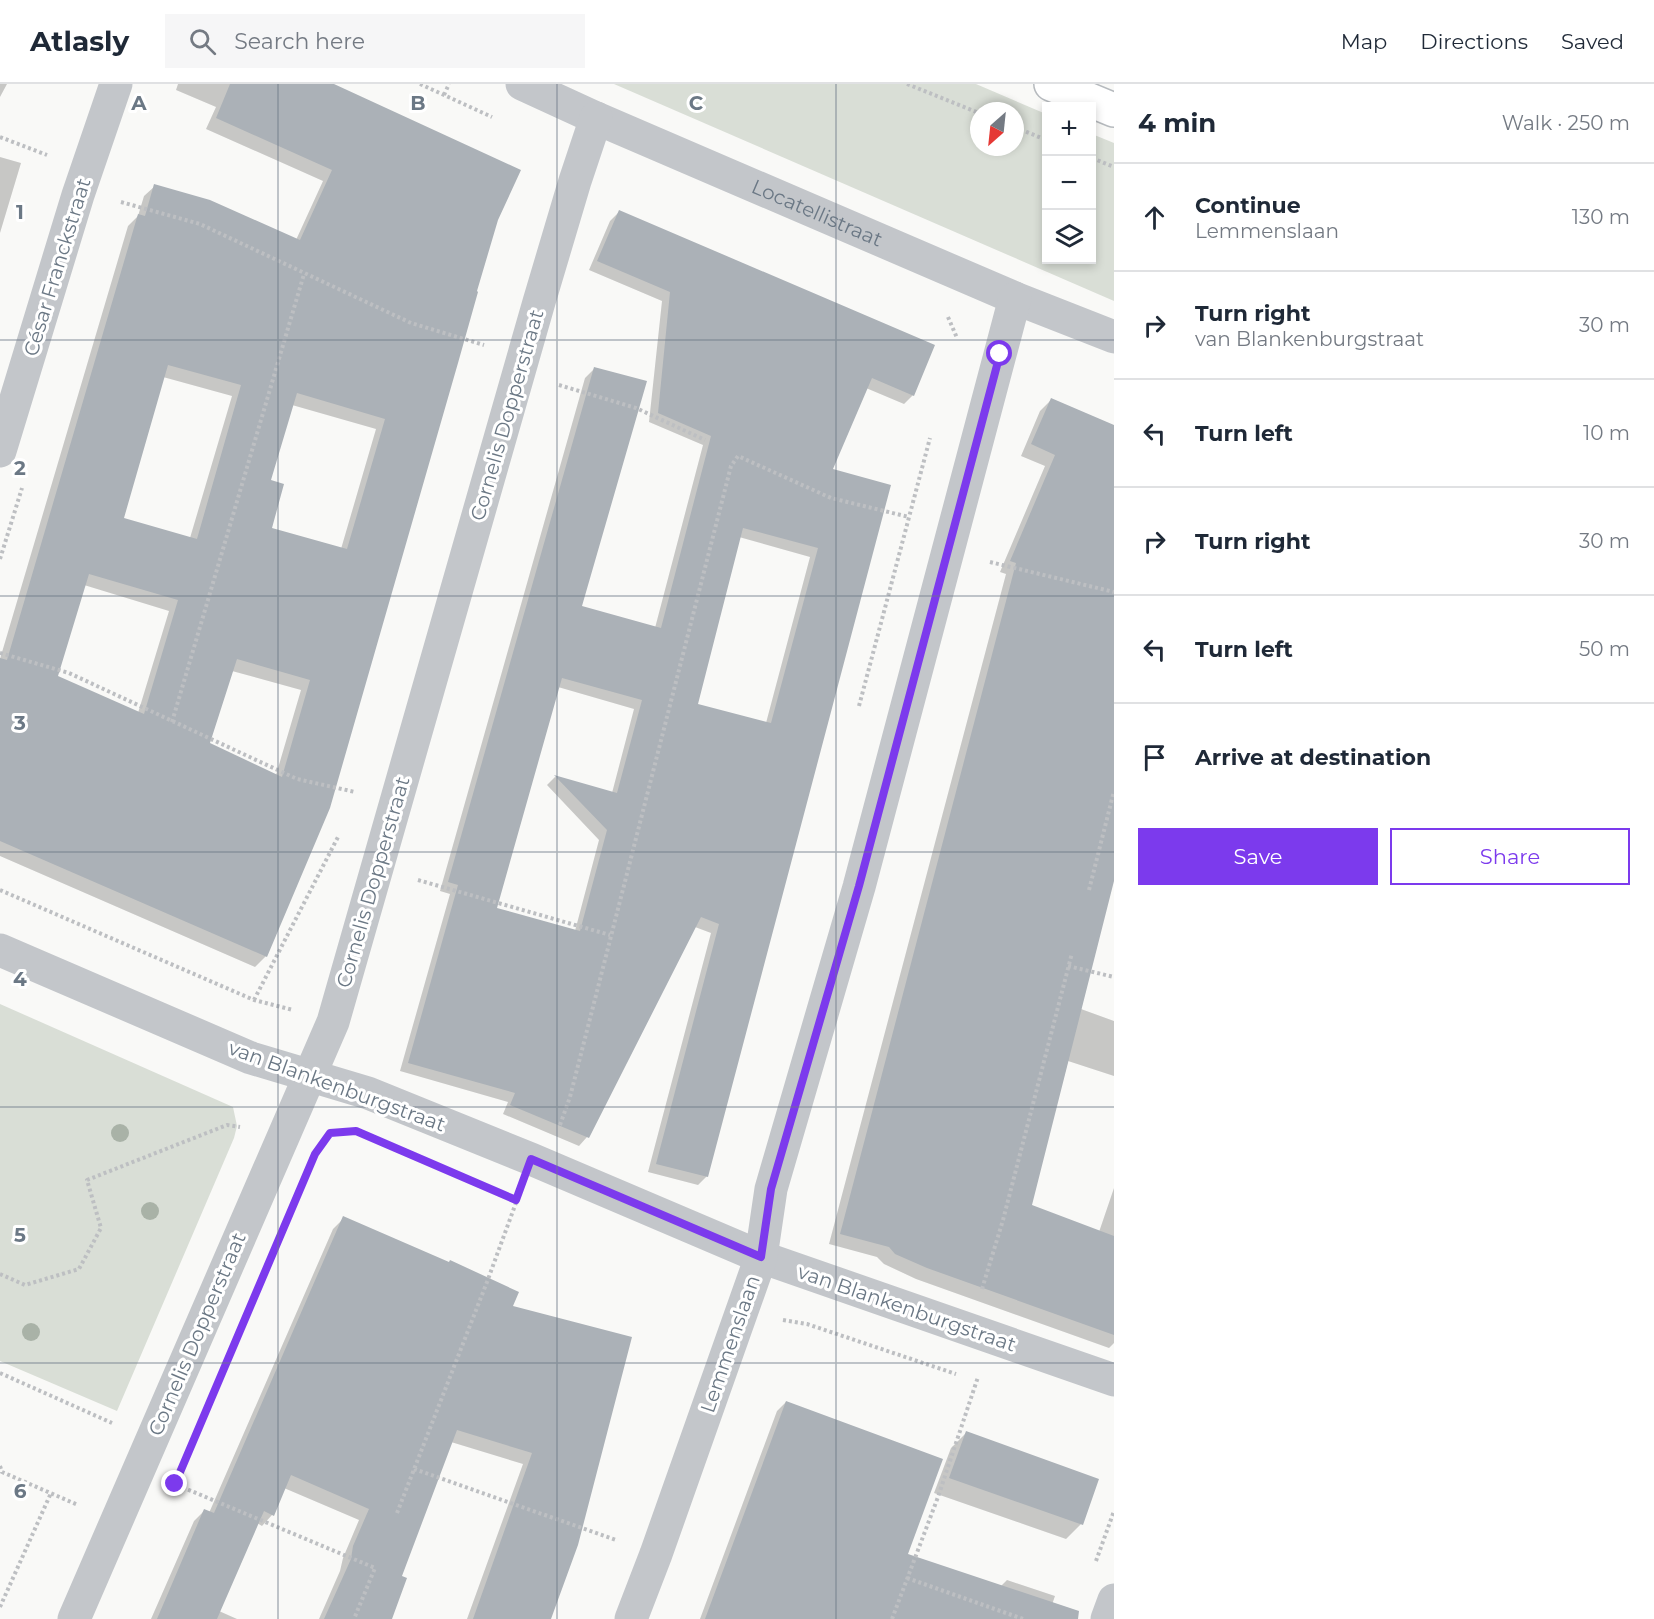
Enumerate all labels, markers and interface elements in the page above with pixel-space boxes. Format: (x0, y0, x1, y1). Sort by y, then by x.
search box (165, 14, 585, 68)
text: Atlasly (30, 24, 129, 58)
icon: search (186, 25, 219, 58)
text: Search here (234, 28, 365, 55)
text: Map (1341, 29, 1387, 54)
text: Directions (1420, 29, 1528, 54)
text: Saved (1561, 29, 1624, 54)
text: A (130, 91, 147, 115)
text: B (410, 91, 426, 115)
text: C (689, 91, 704, 115)
north arrow (970, 102, 1024, 156)
map controls (1042, 102, 1096, 264)
button: + (1042, 102, 1096, 156)
text: 4 min (1138, 107, 1216, 139)
text: Walk · 250 m (1502, 111, 1630, 135)
button: − (1042, 156, 1096, 210)
street label: Locatellistraat (748, 174, 886, 252)
street label: César Franckstraat (18, 175, 96, 359)
text: Continue (1195, 192, 1301, 219)
text: 1 (16, 200, 24, 224)
icon: ahead (1138, 201, 1171, 234)
text: 130 m (1572, 205, 1630, 229)
button: layers (1042, 210, 1096, 264)
text: Lemmenslaan (1195, 219, 1339, 243)
text: Turn right (1195, 300, 1310, 327)
street label: Cornelis Dopperstraat (465, 307, 549, 523)
icon: right (1138, 309, 1171, 342)
text: 30 m (1579, 313, 1630, 337)
text: van Blankenburgstraat (1195, 327, 1424, 351)
route start (986, 340, 1012, 366)
icon: left (1138, 417, 1171, 450)
text: Turn left (1195, 420, 1293, 447)
text: 10 m (1583, 421, 1630, 445)
text: 2 (14, 456, 26, 480)
icon: right (1138, 525, 1171, 558)
text: Turn right (1195, 528, 1310, 555)
text: 30 m (1579, 529, 1630, 553)
icon: left (1138, 633, 1171, 666)
text: Turn left (1195, 636, 1293, 663)
text: 50 m (1579, 637, 1630, 661)
text: 3 (13, 711, 26, 735)
icon: arrive (1138, 741, 1171, 774)
text: Arrive at destination (1195, 744, 1431, 771)
street label: Cornelis Dopperstraat (331, 774, 415, 990)
button: Save (1138, 828, 1378, 885)
button: Share (1390, 828, 1630, 885)
text: 4 (13, 967, 27, 991)
street label: van Blankenburgstraat (225, 1036, 449, 1136)
text: 5 (14, 1223, 26, 1247)
street label: Cornelis Dopperstraat (143, 1229, 251, 1439)
street label: van Blankenburgstraat (795, 1259, 1019, 1357)
street label: Lemmenslaan (695, 1272, 765, 1416)
route end (161, 1470, 187, 1496)
text: 6 (14, 1479, 27, 1503)

